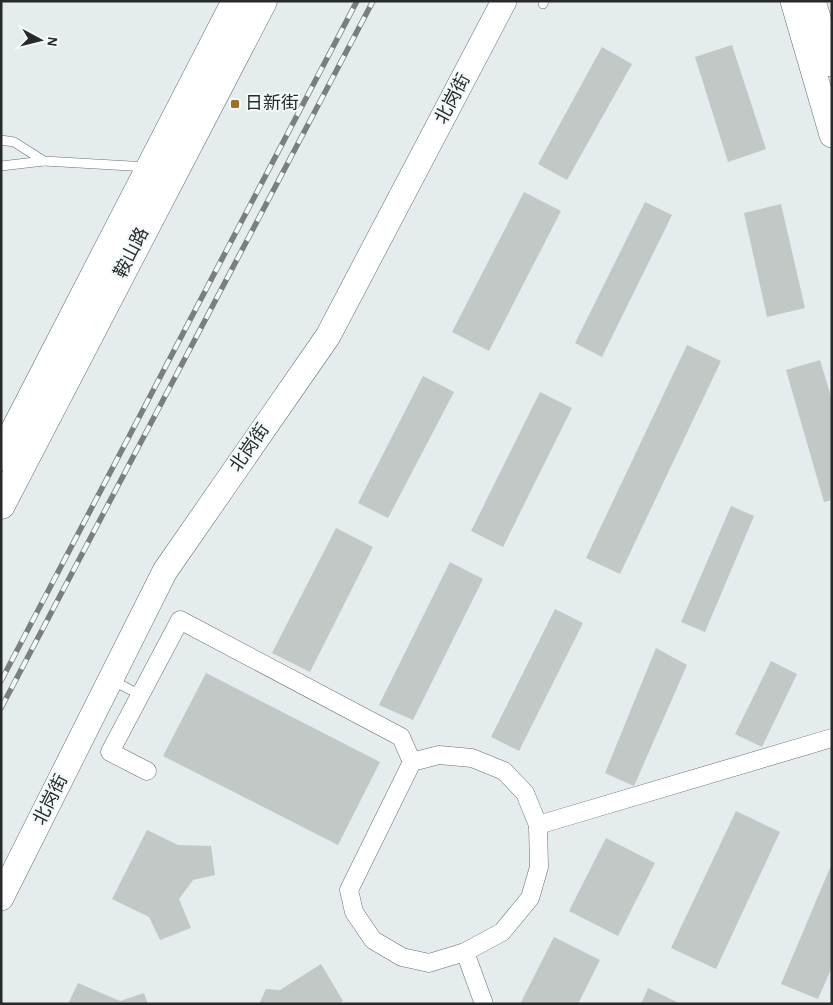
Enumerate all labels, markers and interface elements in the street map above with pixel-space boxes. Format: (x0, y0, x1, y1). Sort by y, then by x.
north arrow (15, 15, 65, 65)
text: N (44, 36, 59, 47)
street label: 北岗街 (431, 70, 474, 127)
place label: 日新街 (245, 93, 299, 113)
marker: 日新街 (229, 98, 241, 110)
street label: 鞍山路 (110, 224, 152, 281)
street label: 北岗街 (226, 420, 273, 475)
street label: 北岗街 (29, 771, 71, 828)

